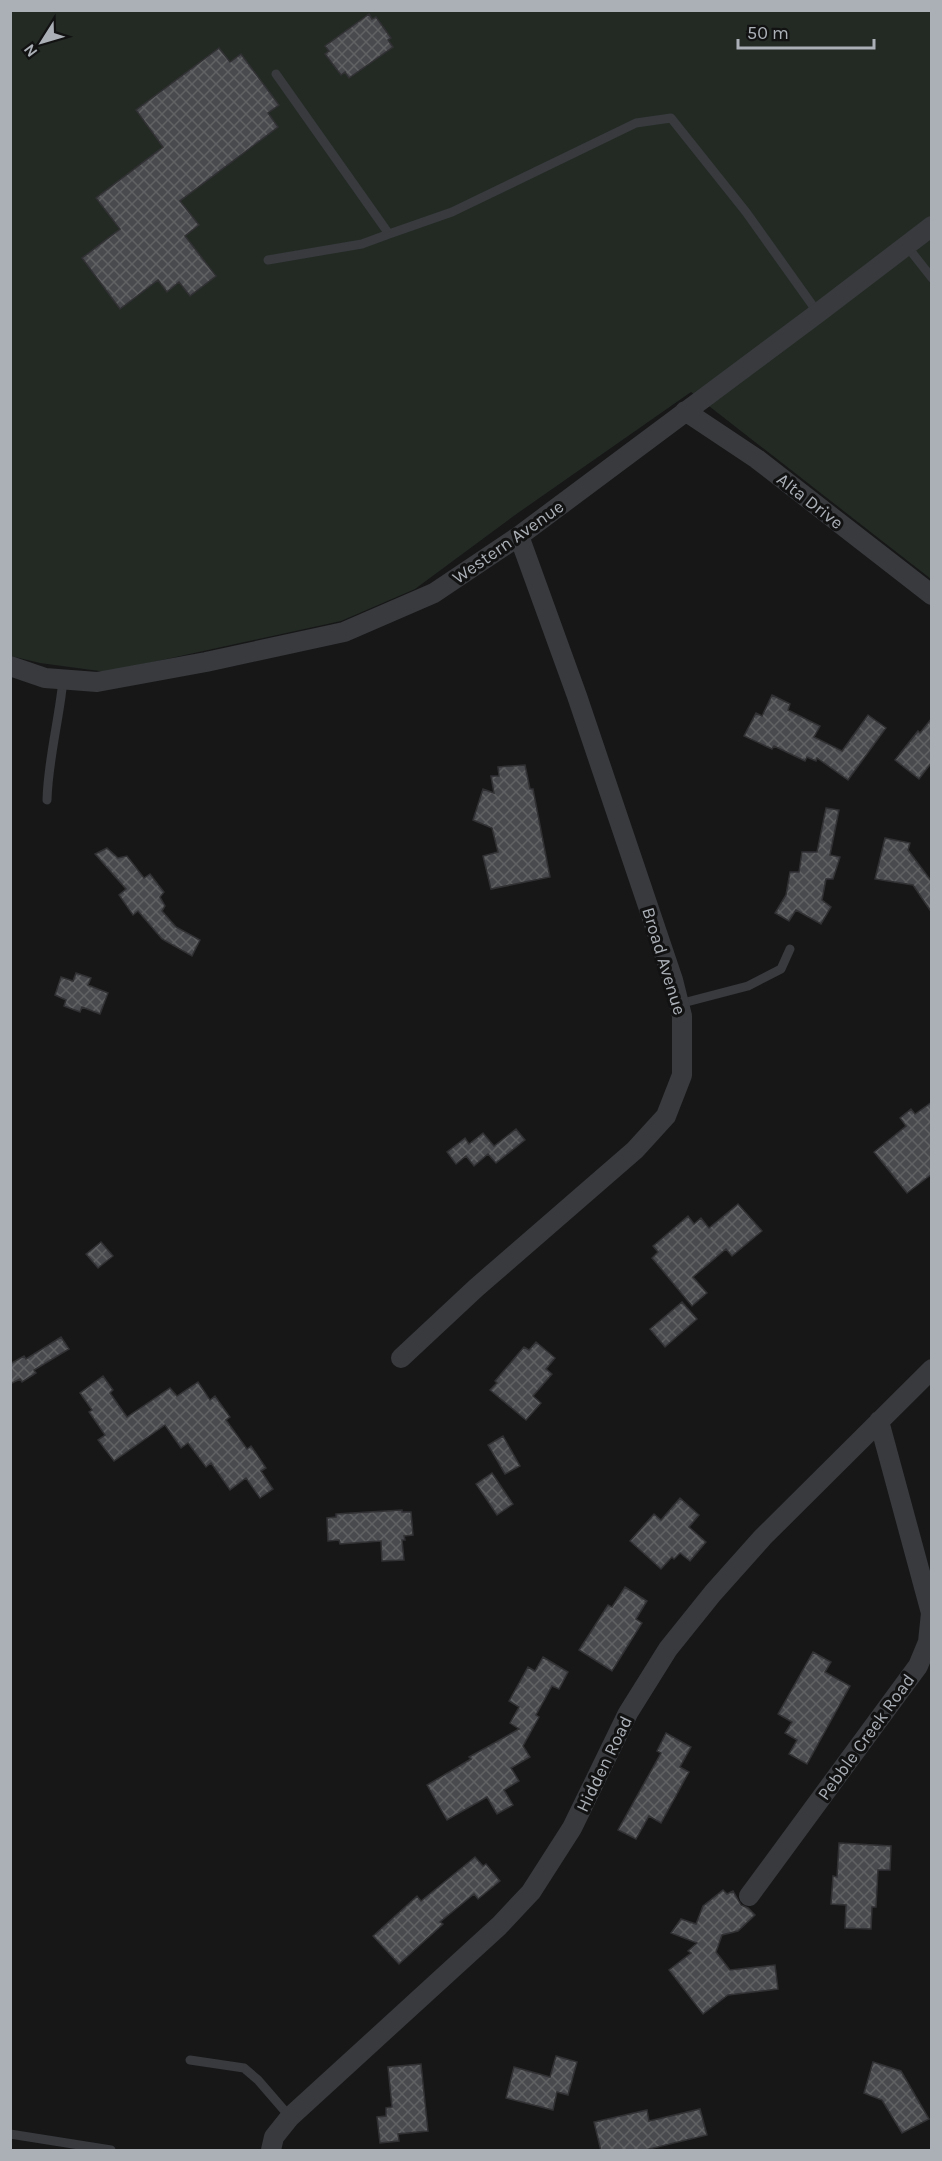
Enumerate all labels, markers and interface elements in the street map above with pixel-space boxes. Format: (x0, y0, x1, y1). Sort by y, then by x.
north arrow (12, 12, 72, 72)
scale bar (738, 12, 874, 50)
text: 50 m (747, 22, 789, 44)
text: N (19, 40, 41, 61)
street label: Alta Drive (772, 468, 848, 534)
street label: Western Avenue (448, 495, 568, 589)
street label: Broad Avenue (637, 904, 691, 1018)
street label: Pebble Creek Road (813, 1669, 919, 1805)
street label: Hidden Road (571, 1712, 637, 1816)

